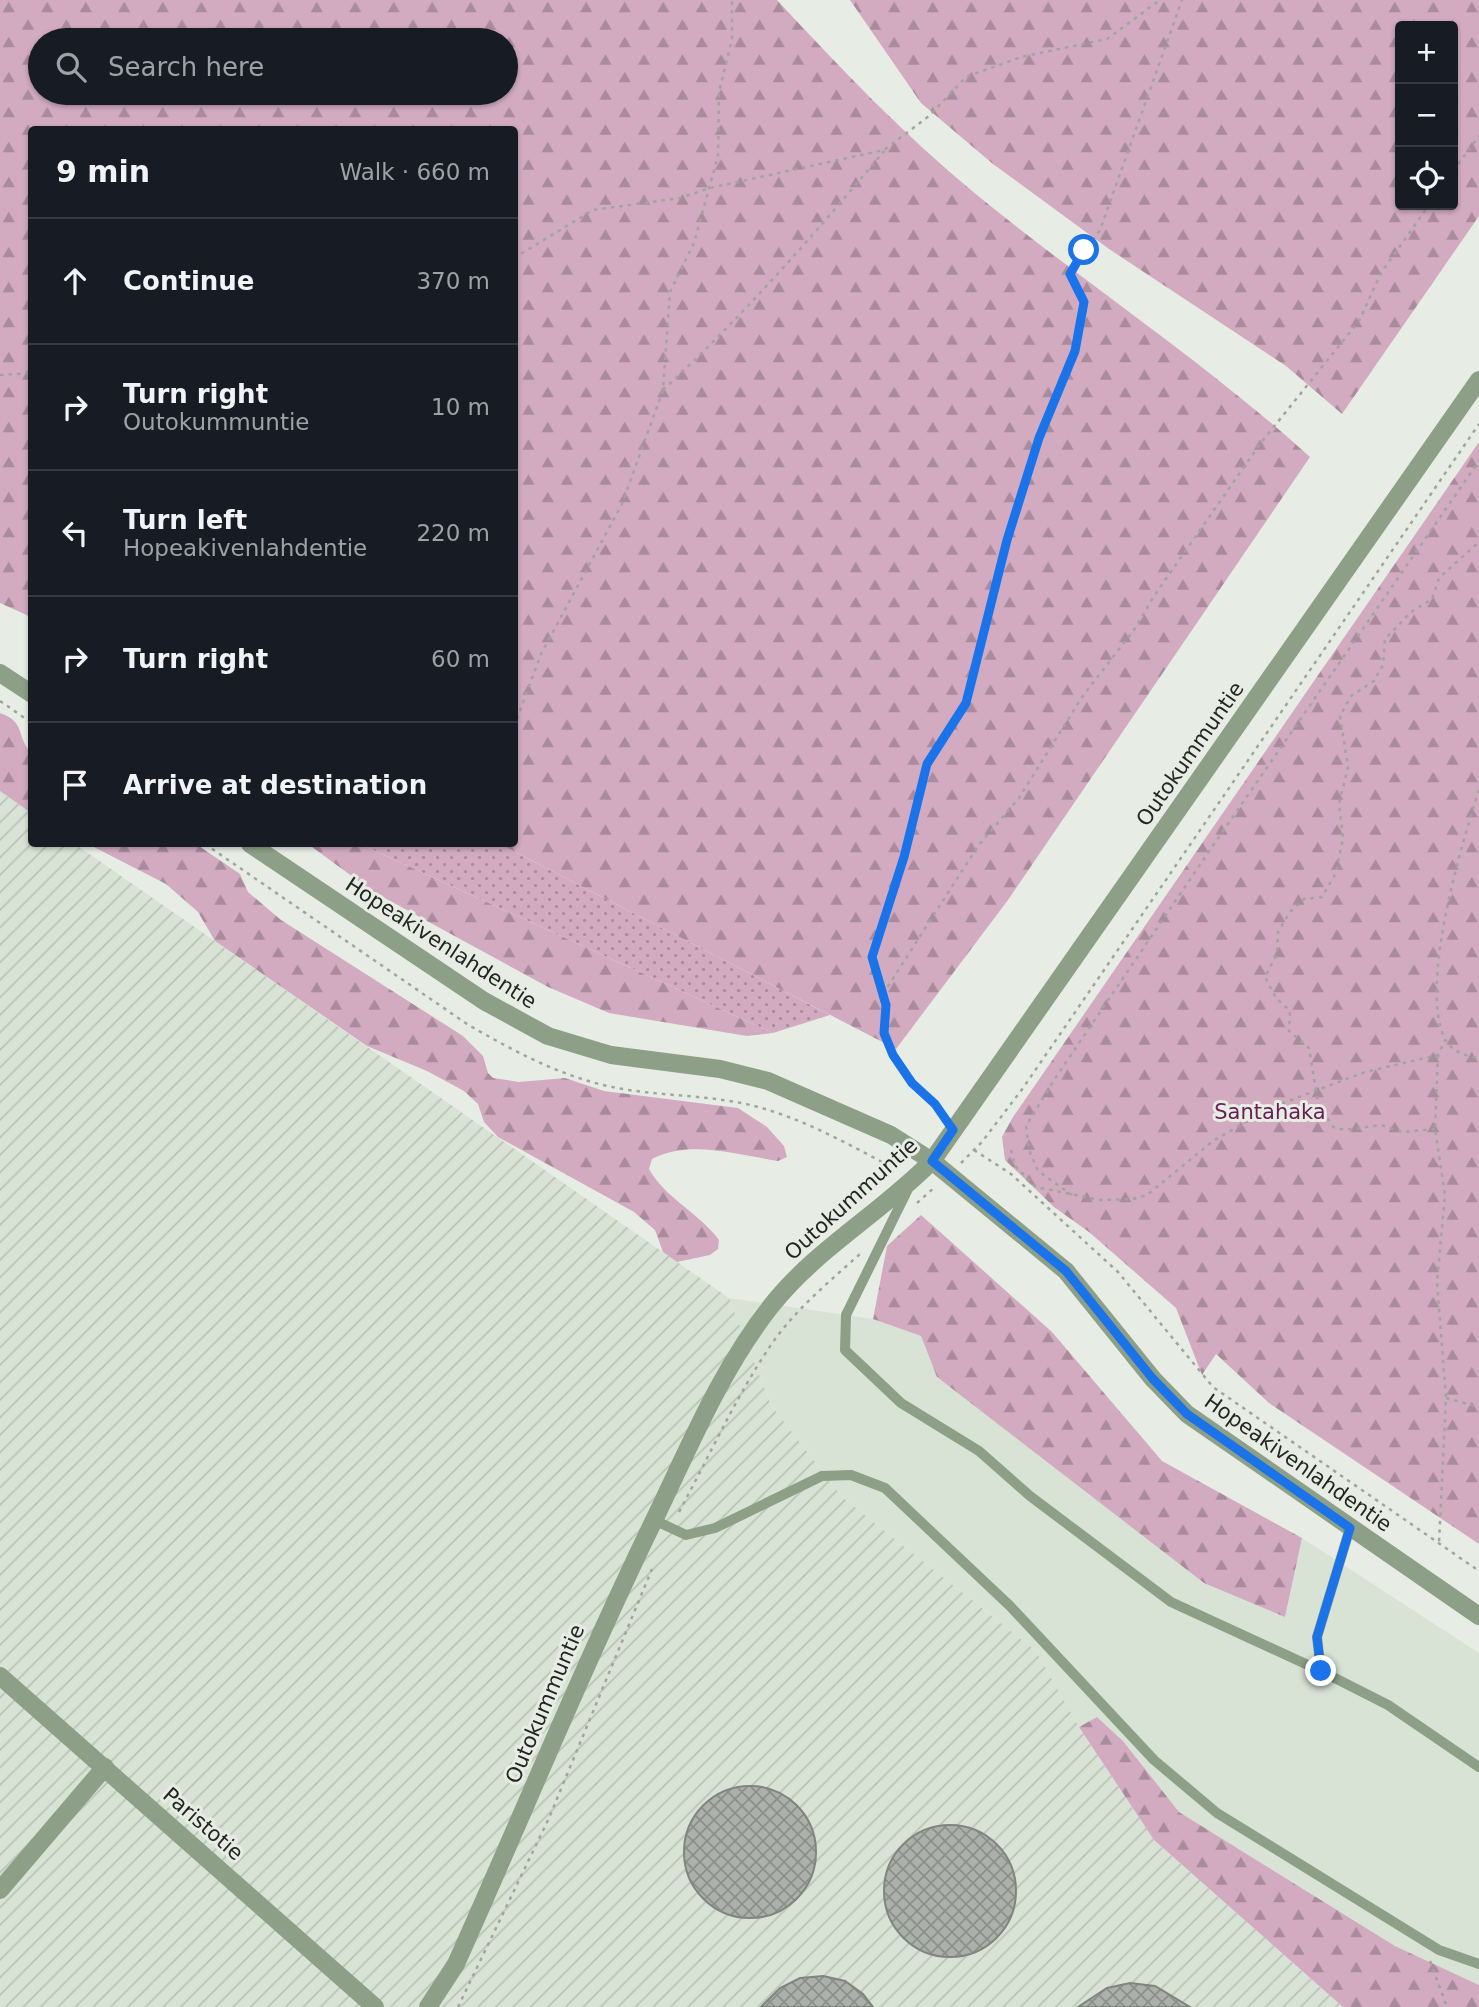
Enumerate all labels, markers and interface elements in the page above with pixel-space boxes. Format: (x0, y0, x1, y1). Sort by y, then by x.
map controls (1395, 21, 1458, 210)
button: + (1395, 21, 1458, 84)
search box (28, 28, 518, 105)
icon: search (52, 48, 90, 86)
text: Search here (108, 52, 264, 82)
button: − (1395, 84, 1458, 147)
button: locate (1395, 147, 1458, 210)
text: 9 min (56, 154, 150, 189)
text: Walk · 660 m (339, 159, 490, 185)
route start (1068, 234, 1099, 265)
icon: ahead (56, 262, 94, 300)
text: Continue (123, 266, 254, 296)
text: 370 m (416, 268, 490, 294)
text: Turn right (123, 379, 268, 409)
icon: right (56, 388, 94, 426)
text: 10 m (431, 394, 490, 420)
text: Outokummuntie (123, 409, 309, 435)
text: Turn left (123, 505, 247, 535)
icon: left (56, 514, 94, 552)
text: 220 m (416, 520, 490, 546)
text: Hopeakivenlahdentie (123, 535, 367, 561)
icon: right (56, 640, 94, 678)
text: Turn right (123, 644, 268, 674)
text: 60 m (431, 646, 490, 672)
street label: Outokummuntie (1131, 677, 1249, 831)
icon: arrive (56, 766, 94, 804)
text: Arrive at destination (123, 770, 427, 800)
street label: Hopeakivenlahdentie (341, 872, 541, 1014)
park label: Santahaka (1214, 1100, 1326, 1124)
street label: Outokummuntie (780, 1133, 922, 1265)
street label: Hopeakivenlahdentie (1200, 1389, 1396, 1537)
street label: Outokummuntie (501, 1621, 589, 1787)
route end (1305, 1655, 1336, 1686)
street label: Paristotie (158, 1783, 248, 1865)

